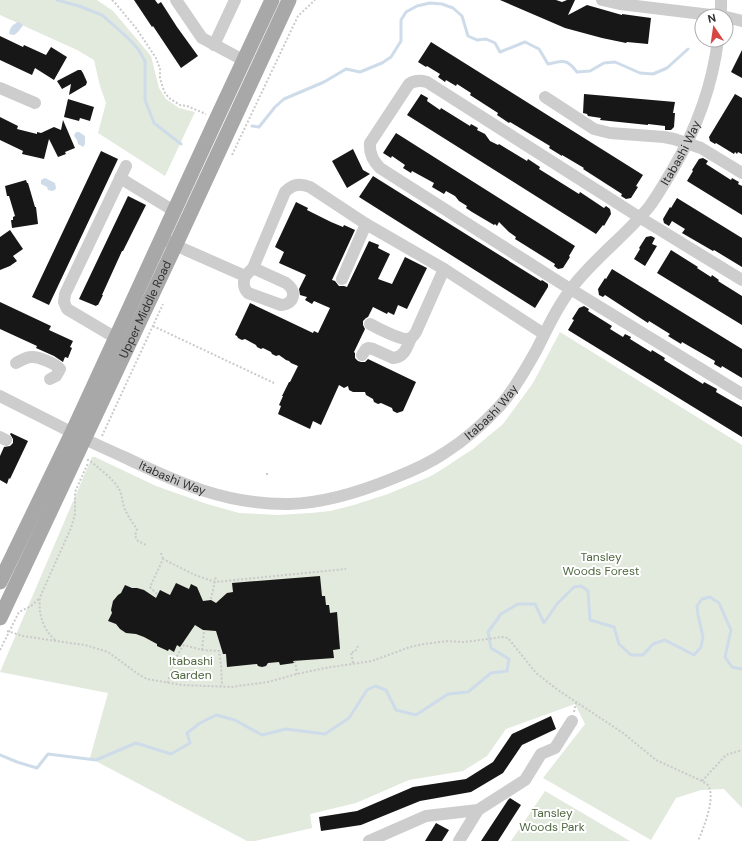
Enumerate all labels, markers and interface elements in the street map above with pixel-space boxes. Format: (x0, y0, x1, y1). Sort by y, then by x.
north arrow (694, 8, 734, 48)
text: N (706, 11, 717, 26)
street label: Itabashi Way (657, 118, 704, 188)
street label: Upper Middle Road (115, 258, 175, 361)
street label: Itabashi Way (461, 381, 522, 444)
street label: Itabashi Way (136, 457, 208, 499)
park label: Tansley Woods Forest (563, 549, 640, 579)
park label: Itabashi Garden (169, 653, 213, 683)
park label: Tansley Woods Park (519, 805, 585, 835)

